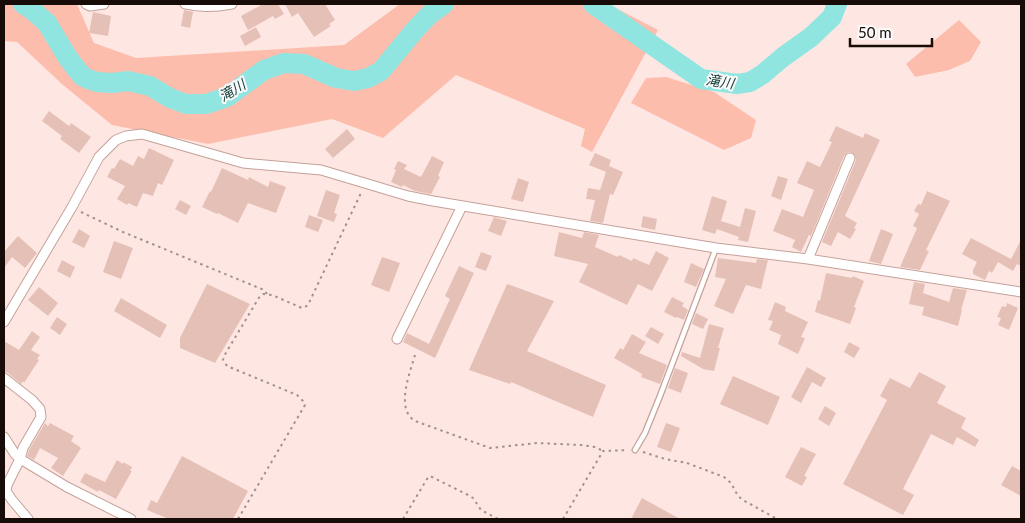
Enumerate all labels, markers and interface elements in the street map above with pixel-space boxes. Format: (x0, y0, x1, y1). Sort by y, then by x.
scale bar (850, 15, 932, 47)
text: 50 m (858, 23, 892, 41)
water label: 滝川 (705, 70, 737, 92)
water label: 滝川 (216, 74, 250, 104)

